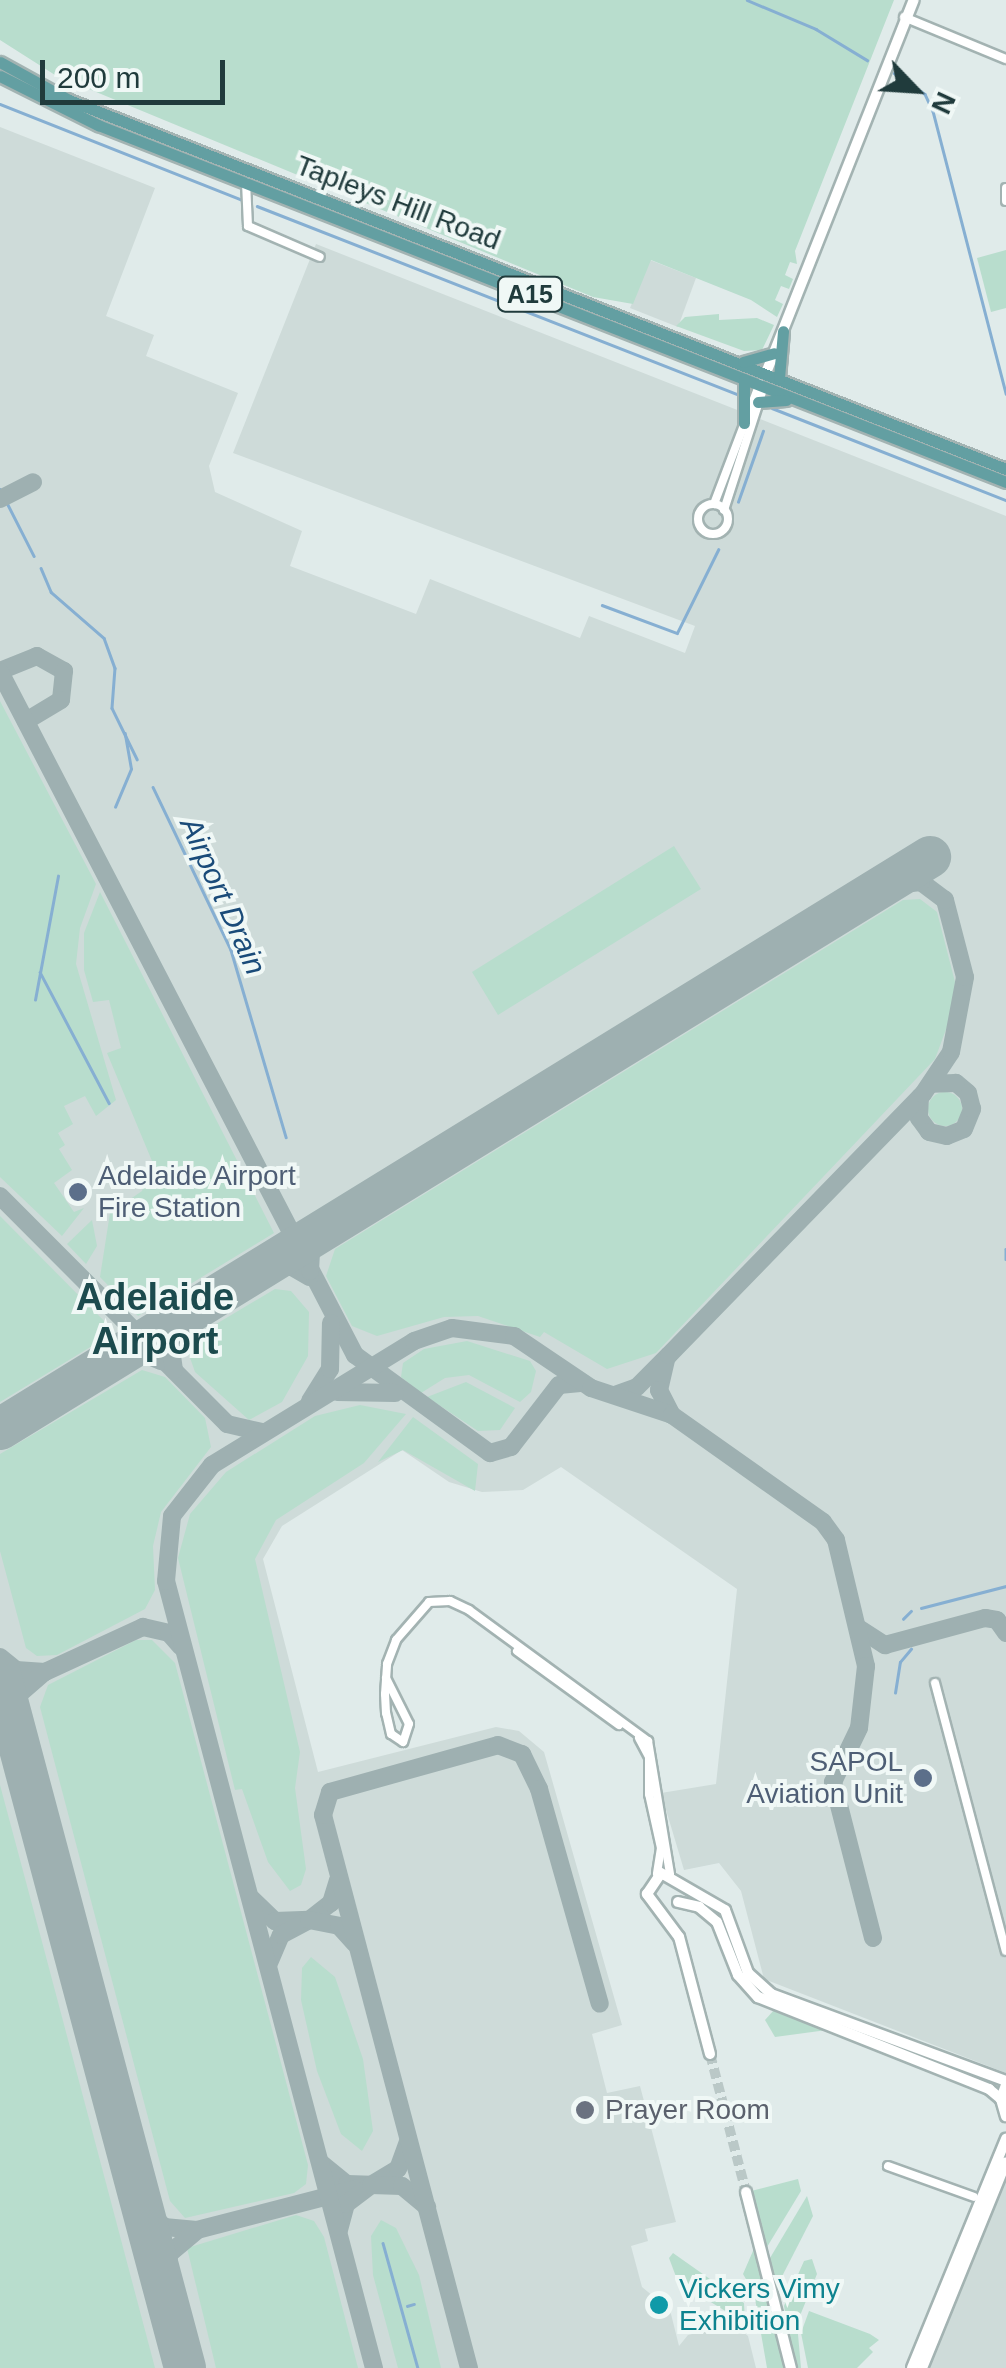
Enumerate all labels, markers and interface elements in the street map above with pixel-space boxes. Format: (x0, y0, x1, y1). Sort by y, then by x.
scale bar (45, 40, 230, 102)
north arrow (866, 40, 966, 140)
text: 200 m (57, 61, 140, 94)
text: N (925, 87, 962, 119)
street label: Tapleys Hill Road (291, 149, 505, 257)
road number: A15 (495, 274, 565, 314)
water label: Airport Drain (172, 812, 274, 980)
place label: Adelaide Airport Fire Station (98, 1159, 297, 1225)
marker: Adelaide Airport Fire Station (67, 1181, 89, 1203)
district label: Adelaide Airport (76, 1275, 234, 1365)
place label: SAPOL Aviation Unit (746, 1745, 903, 1811)
marker: SAPOL Aviation Unit (912, 1767, 934, 1789)
place label: Prayer Room (605, 2093, 770, 2127)
marker: Prayer Room (574, 2099, 596, 2121)
place label: Vickers Vimy Exhibition (679, 2272, 840, 2338)
marker: Vickers Vimy Exhibition (648, 2294, 670, 2316)

